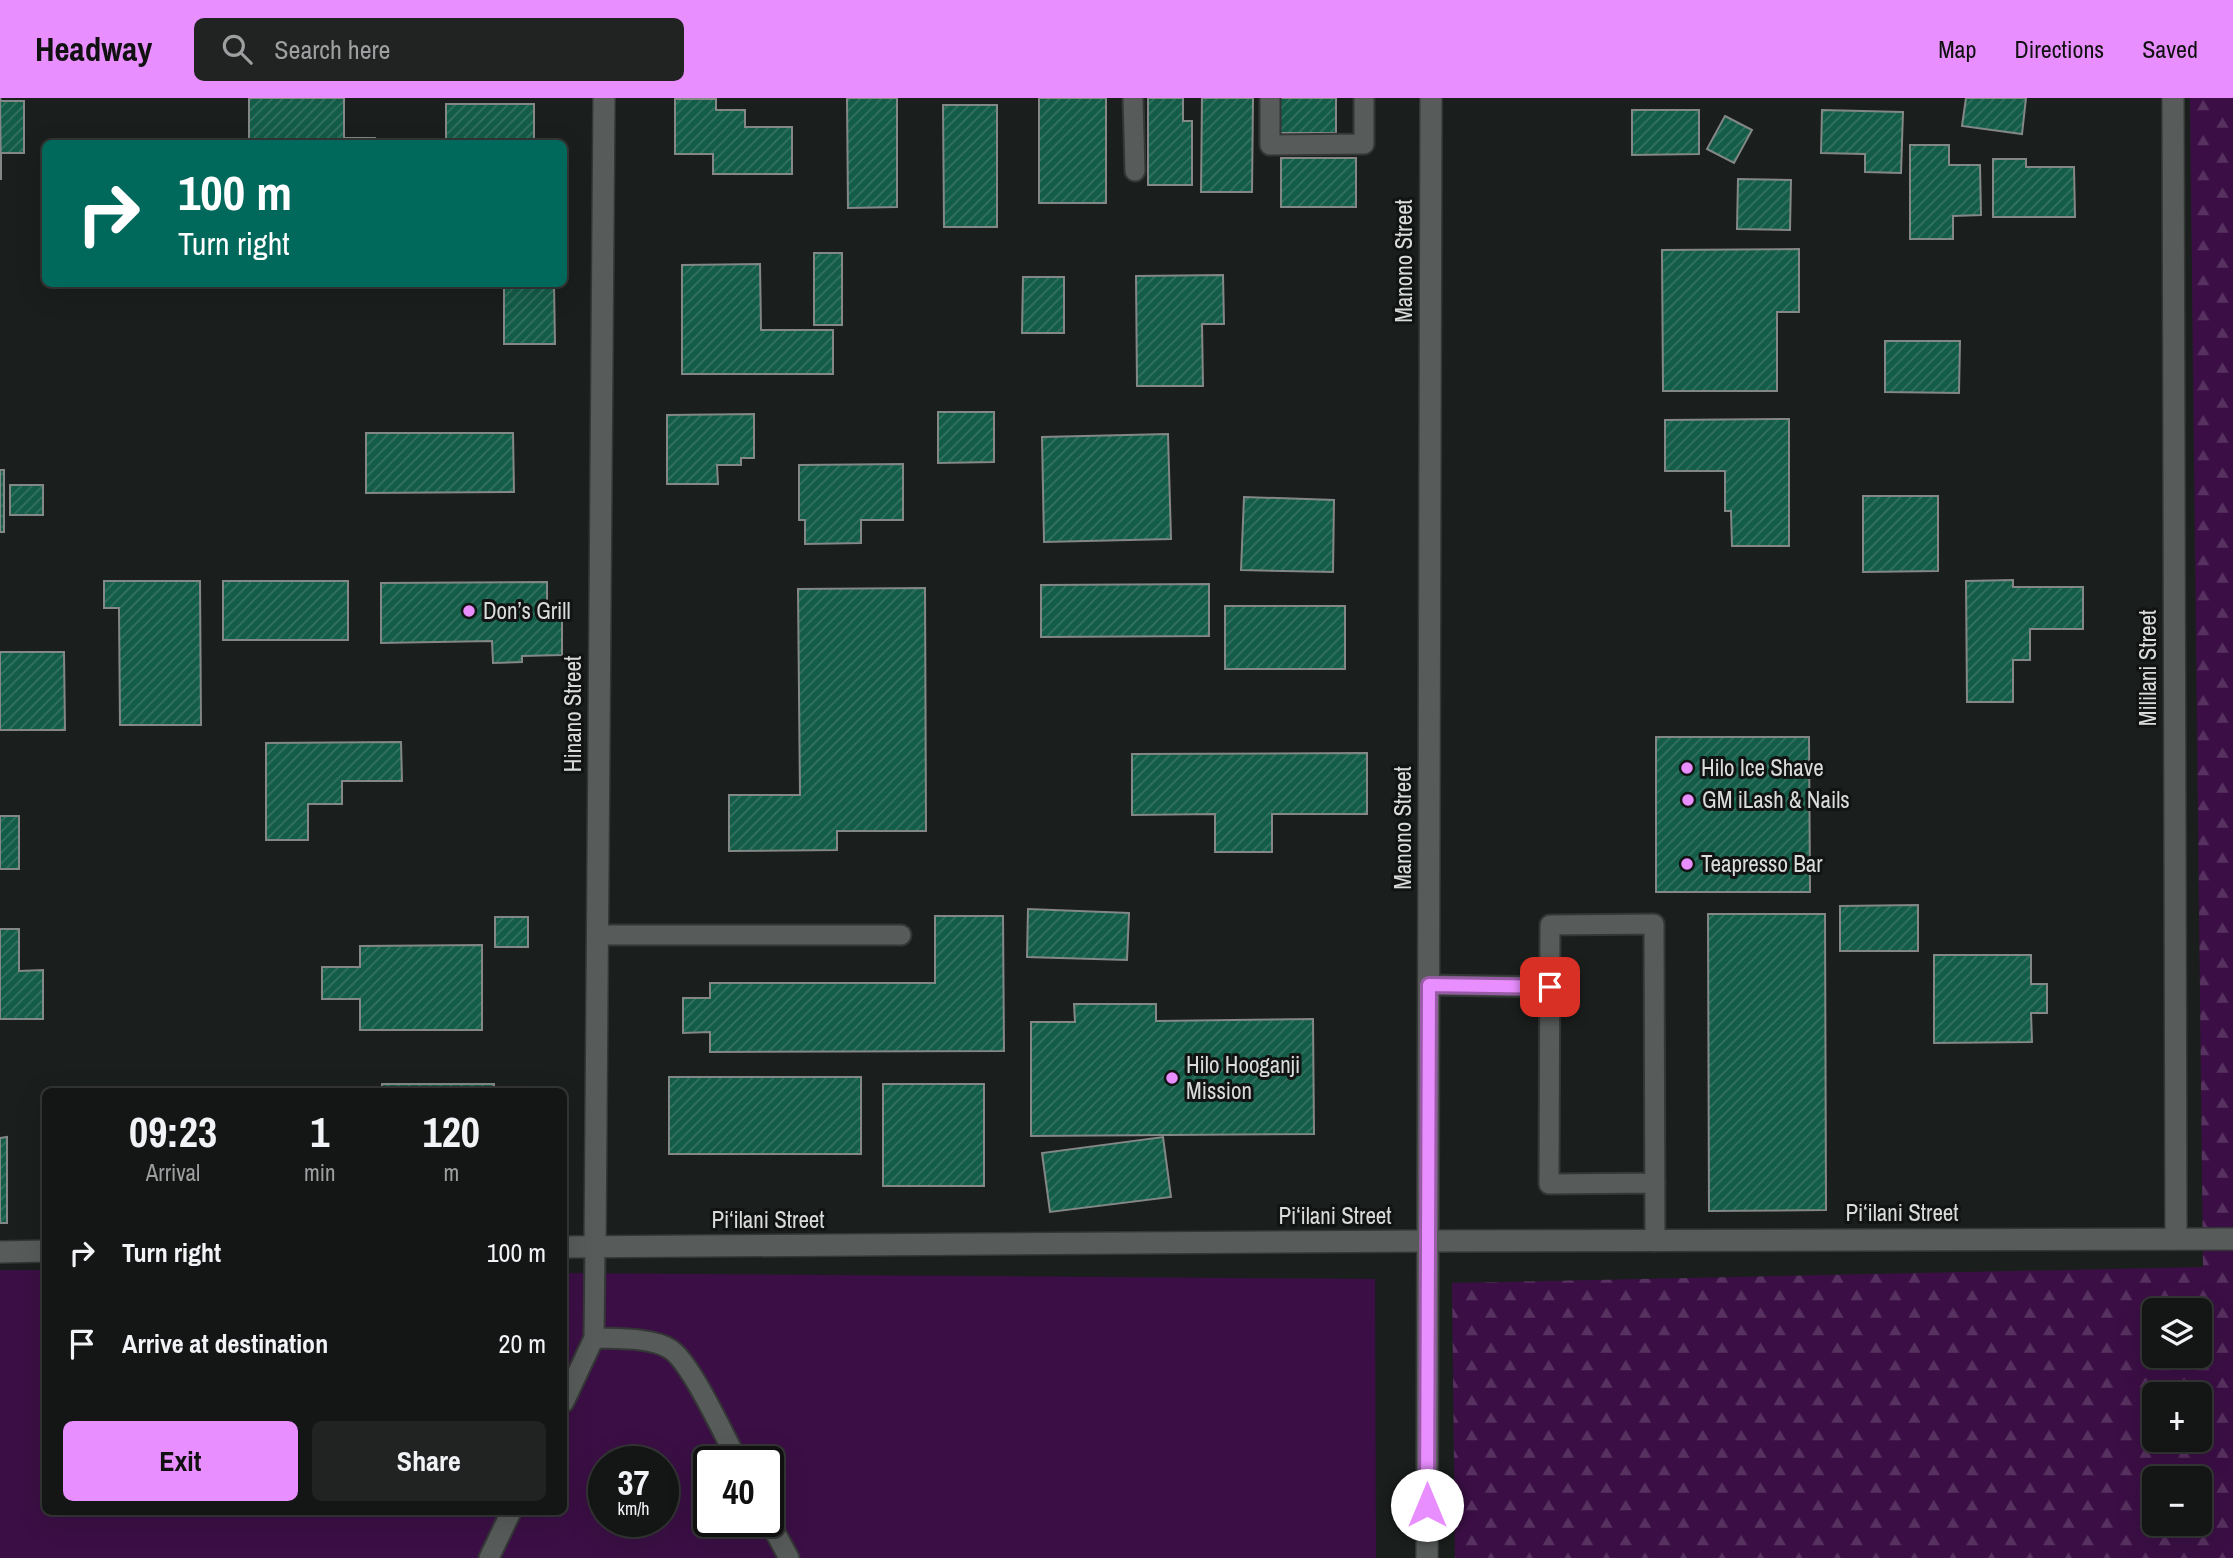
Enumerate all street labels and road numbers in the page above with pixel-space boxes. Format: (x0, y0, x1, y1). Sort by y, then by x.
street label: Manono Street (1388, 199, 1419, 323)
street label: Mililani Street (2132, 610, 2163, 726)
street label: Hinano Street (557, 656, 588, 772)
street label: Manono Street (1387, 766, 1418, 890)
street label: Pi‘ilani Street (1845, 1197, 1959, 1228)
street label: Pi‘ilani Street (1278, 1200, 1392, 1231)
street label: Pi‘ilani Street (711, 1204, 825, 1235)

